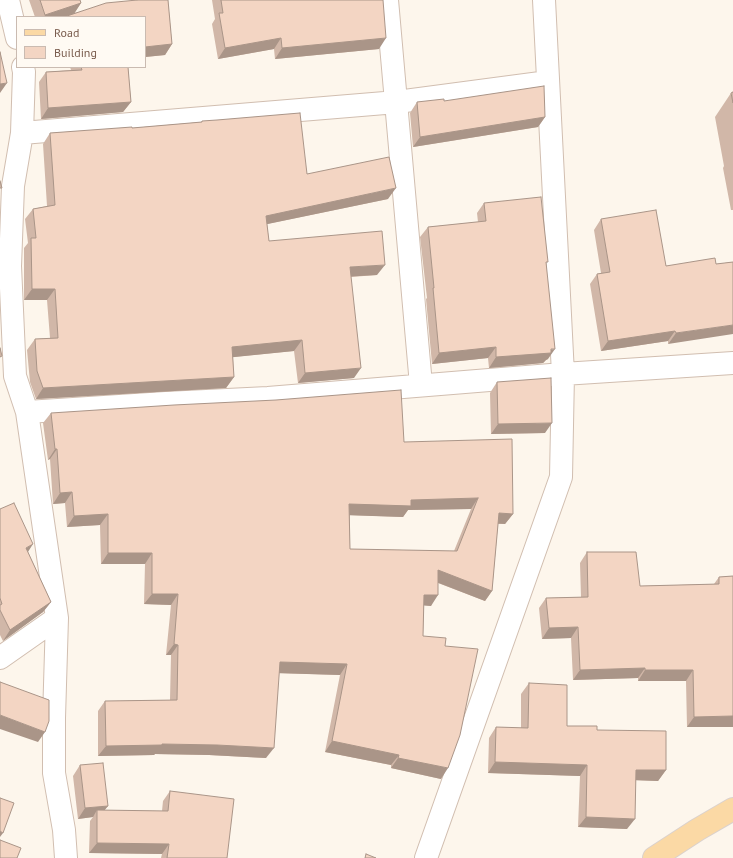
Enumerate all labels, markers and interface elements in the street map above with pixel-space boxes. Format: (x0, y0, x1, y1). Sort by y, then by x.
legend (16, 16, 146, 68)
text: Road (54, 25, 79, 40)
text: Building (54, 45, 97, 60)

